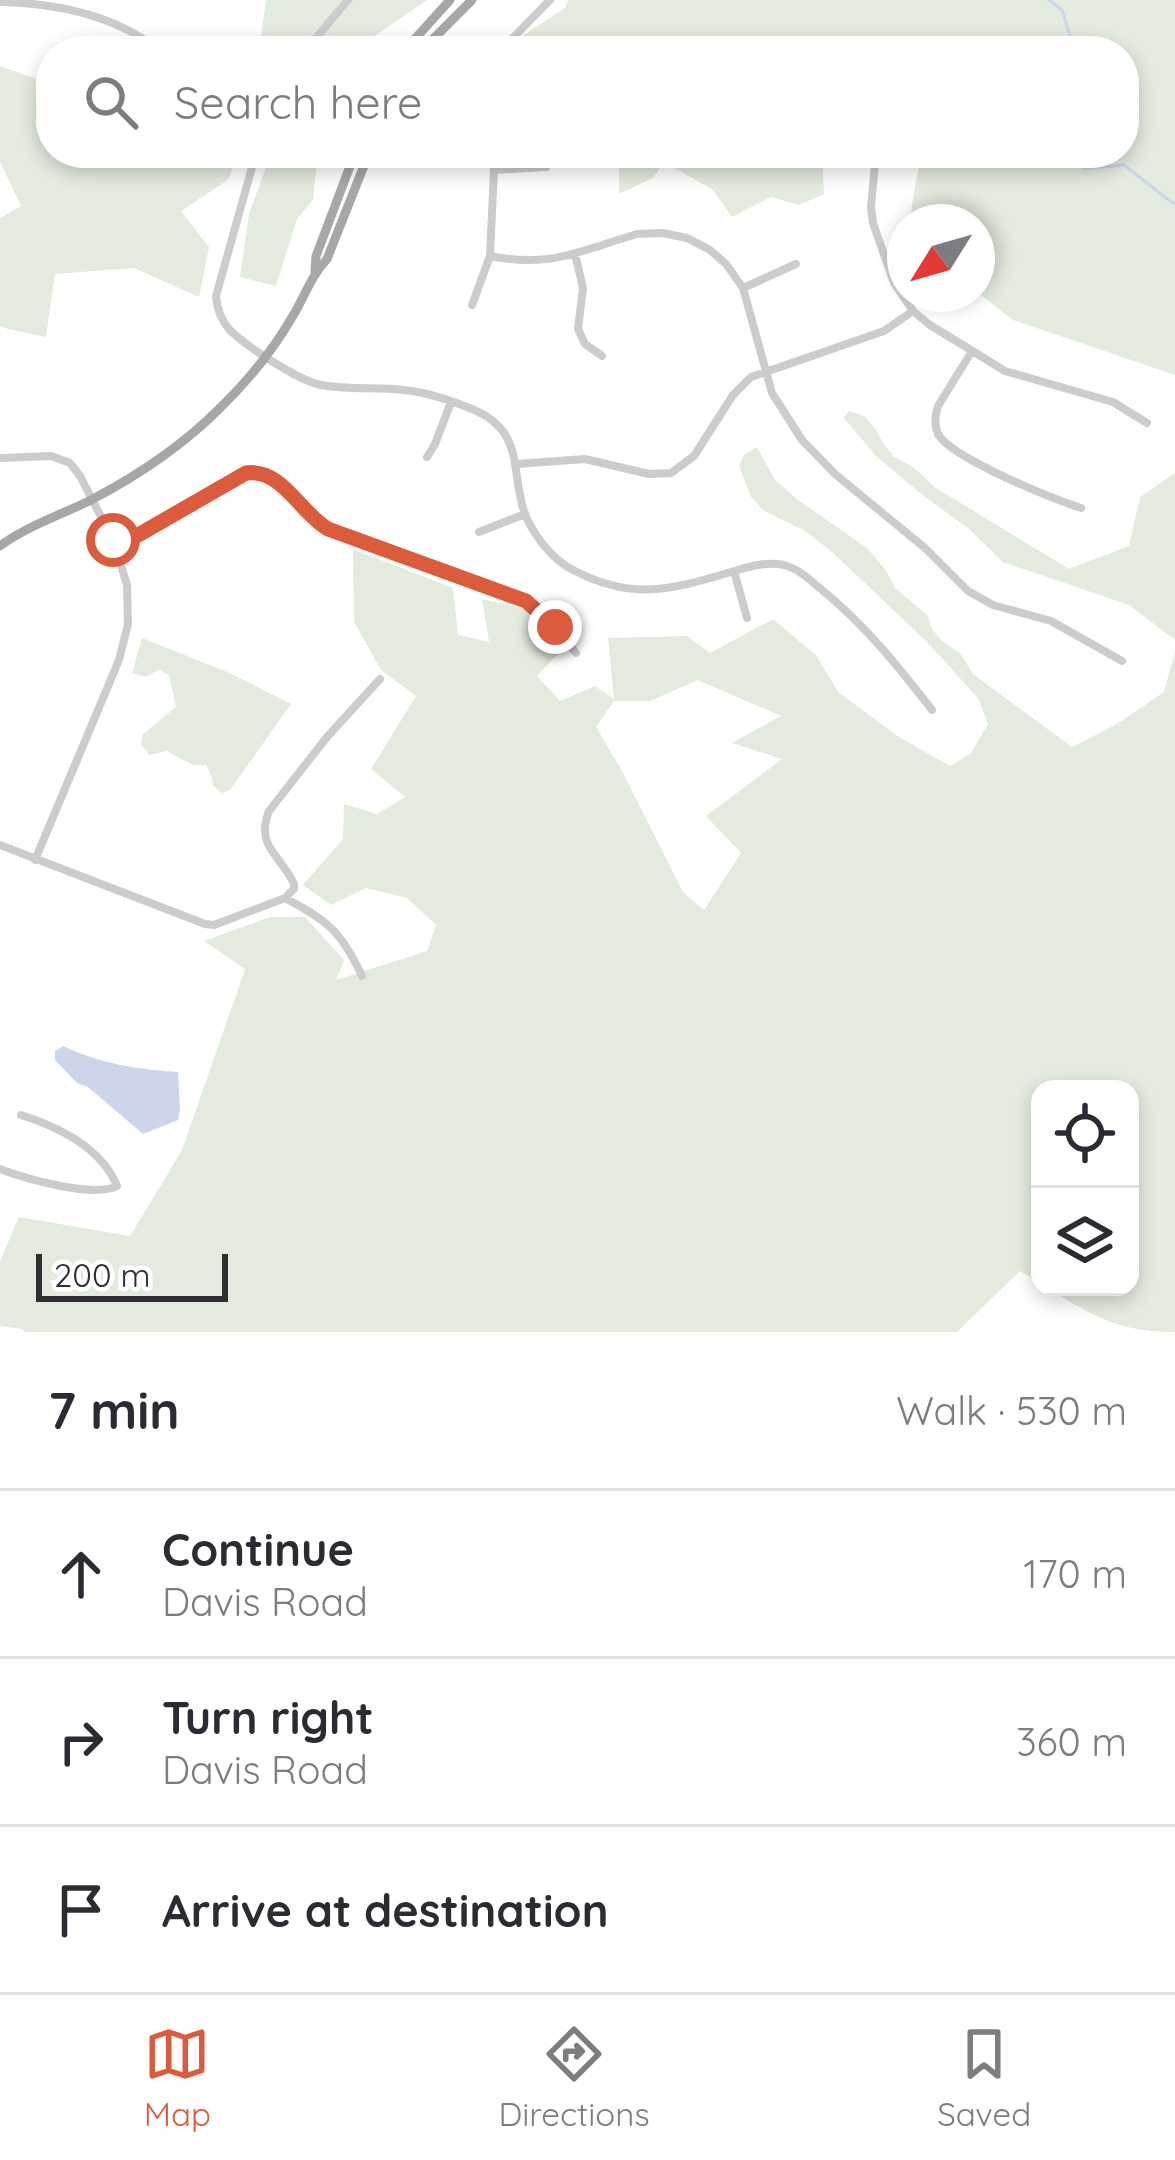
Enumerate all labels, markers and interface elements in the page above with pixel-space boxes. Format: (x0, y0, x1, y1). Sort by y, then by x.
search box (36, 36, 1139, 168)
icon: search (78, 69, 144, 135)
text: Search here (174, 74, 422, 130)
north arrow (887, 204, 995, 312)
route start (86, 513, 140, 567)
route end (528, 600, 582, 654)
map controls (1031, 1080, 1139, 1296)
button: locate (1031, 1080, 1139, 1188)
button: layers (1031, 1188, 1139, 1296)
scale bar (36, 1248, 228, 1301)
text: 200 m (54, 1254, 151, 1295)
text: 7 min (48, 1378, 180, 1442)
text: Walk · 530 m (896, 1386, 1127, 1435)
text: Continue (162, 1521, 354, 1577)
icon: ahead (48, 1541, 114, 1607)
text: 170 m (1023, 1549, 1127, 1598)
text: Davis Road (162, 1577, 368, 1626)
text: Turn right (162, 1689, 374, 1745)
icon: right (48, 1709, 114, 1775)
text: 360 m (1016, 1717, 1127, 1766)
text: Davis Road (162, 1745, 368, 1794)
icon: arrive (48, 1877, 114, 1943)
text: Arrive at destination (162, 1882, 608, 1938)
tab: Map (144, 2021, 211, 2134)
tab: Directions (498, 2021, 650, 2134)
tab: Saved (937, 2021, 1031, 2134)

